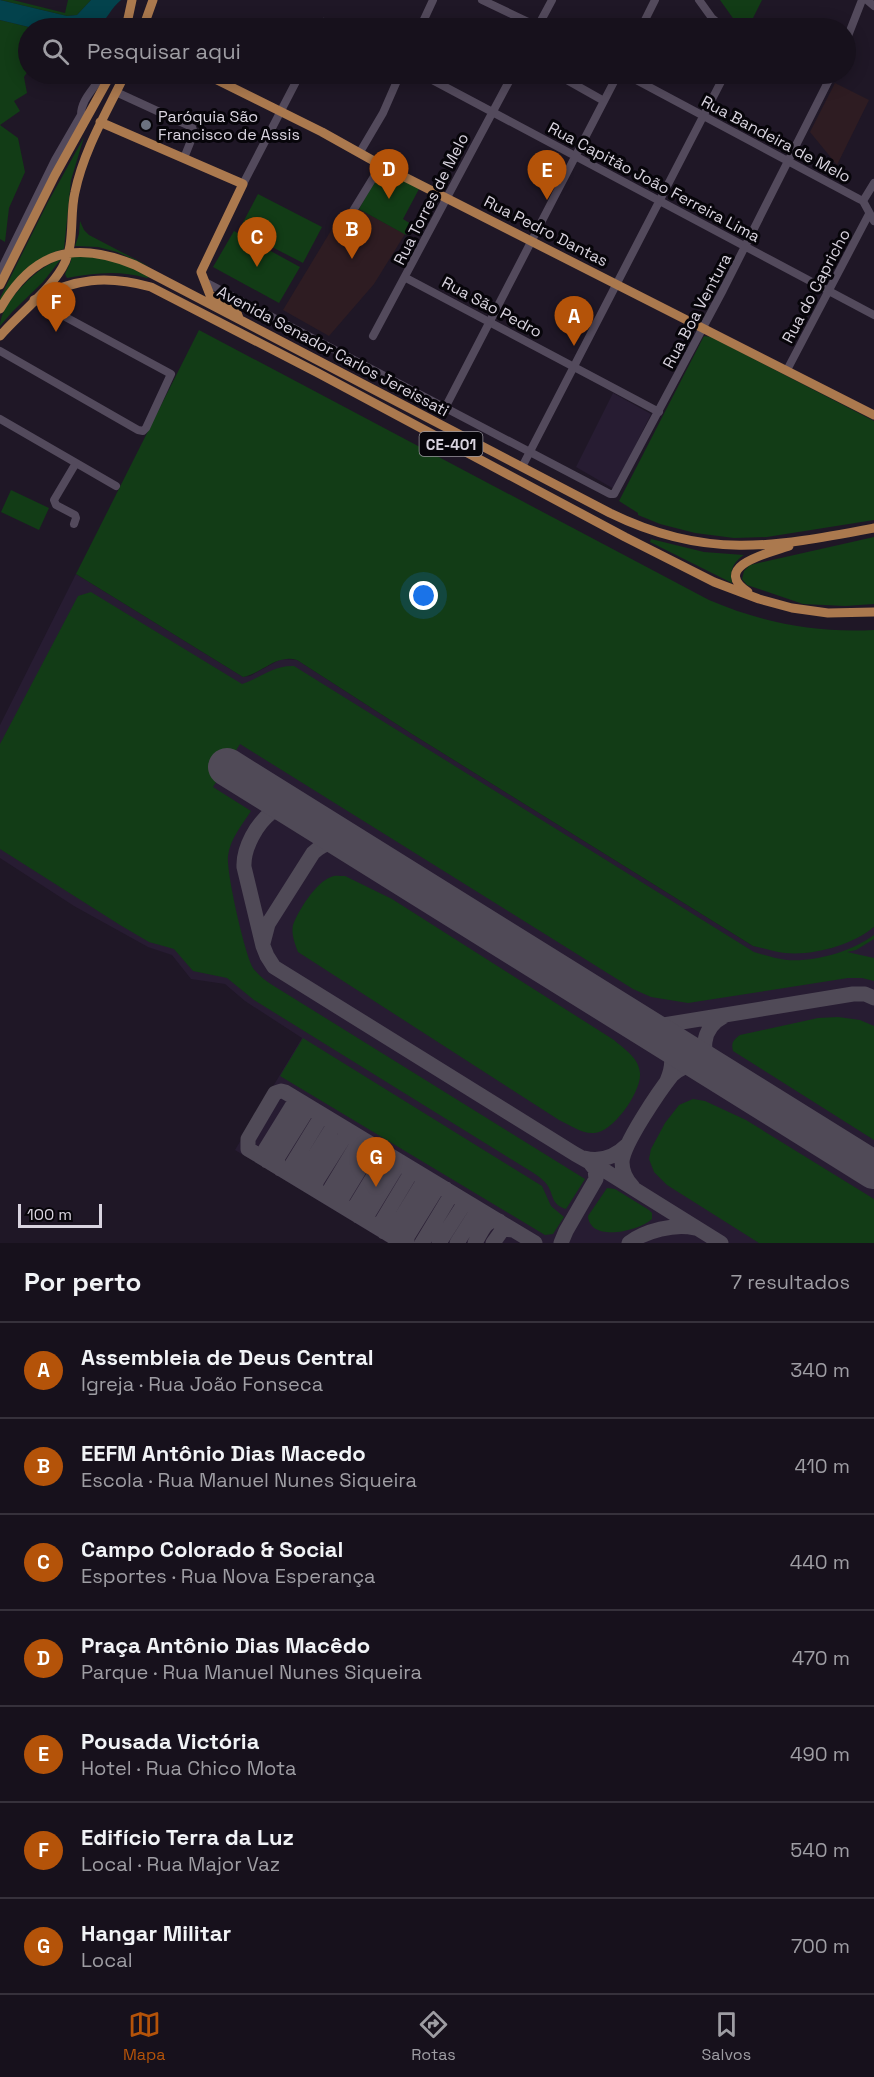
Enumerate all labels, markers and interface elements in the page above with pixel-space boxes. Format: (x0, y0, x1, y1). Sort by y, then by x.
search box (18, 18, 856, 84)
icon: search (39, 35, 72, 68)
text: Pesquisar aqui (87, 37, 241, 65)
street label: Rua Bandeira de Melo (698, 91, 854, 187)
place label: Paróquia São Francisco de Assis (158, 106, 300, 145)
street label: Rua Capitão João Ferreira Lima (544, 117, 764, 247)
marker: Paróquia São Francisco de Assis (139, 118, 153, 132)
street label: Rua Torres de Melo (389, 130, 473, 268)
pin: D (370, 150, 408, 199)
pin: E (528, 150, 566, 200)
street label: Rua Pedro Dantas (480, 191, 612, 271)
pin: B (332, 210, 372, 259)
pin: C (238, 218, 276, 267)
street label: Rua do Capricho (777, 225, 855, 347)
street label: Rua Boa Ventura (658, 250, 736, 372)
street label: Rua São Pedro (438, 272, 546, 342)
street label: Avenida Senador Carlos Jereissati (213, 281, 453, 421)
pin: F (36, 282, 76, 332)
pin: A (554, 296, 594, 346)
road number: CE-401 (420, 432, 482, 456)
your location (409, 581, 438, 610)
pin: G (356, 1138, 395, 1187)
scale bar (18, 1201, 102, 1228)
text: 100 m (27, 1204, 72, 1225)
text: Por perto (24, 1265, 141, 1299)
text: 7 resultados (731, 1269, 850, 1295)
text: Assembleia de Deus Central (81, 1343, 374, 1371)
text: A (37, 1357, 50, 1383)
text: 340 m (790, 1357, 850, 1383)
text: Igreja · Rua João Fonseca (81, 1371, 323, 1397)
text: EEFM Antônio Dias Macedo (81, 1439, 366, 1467)
text: B (37, 1453, 50, 1479)
text: 410 m (794, 1453, 850, 1479)
text: Escola · Rua Manuel Nunes Siqueira (81, 1467, 417, 1493)
text: Campo Colorado & Social (81, 1535, 343, 1563)
text: C (37, 1549, 50, 1575)
text: 440 m (790, 1549, 850, 1575)
text: Esportes · Rua Nova Esperança (81, 1563, 376, 1589)
text: Praça Antônio Dias Macêdo (81, 1631, 370, 1659)
text: D (37, 1645, 50, 1671)
text: 470 m (792, 1645, 850, 1671)
text: Parque · Rua Manuel Nunes Siqueira (81, 1659, 422, 1685)
text: Pousada Victória (81, 1727, 259, 1755)
text: E (38, 1741, 49, 1767)
text: 490 m (790, 1741, 850, 1767)
text: Hotel · Rua Chico Mota (81, 1755, 297, 1781)
text: Edifício Terra da Luz (81, 1823, 294, 1851)
text: F (38, 1837, 49, 1863)
text: 540 m (790, 1837, 850, 1863)
text: Local · Rua Major Vaz (81, 1851, 280, 1877)
text: Hangar Militar (81, 1919, 231, 1947)
text: G (37, 1933, 50, 1959)
text: 700 m (791, 1933, 850, 1959)
text: Local (81, 1947, 133, 1973)
tab: Mapa (123, 2008, 165, 2065)
tab: Rotas (411, 2008, 456, 2065)
tab: Salvos (702, 2008, 751, 2065)

